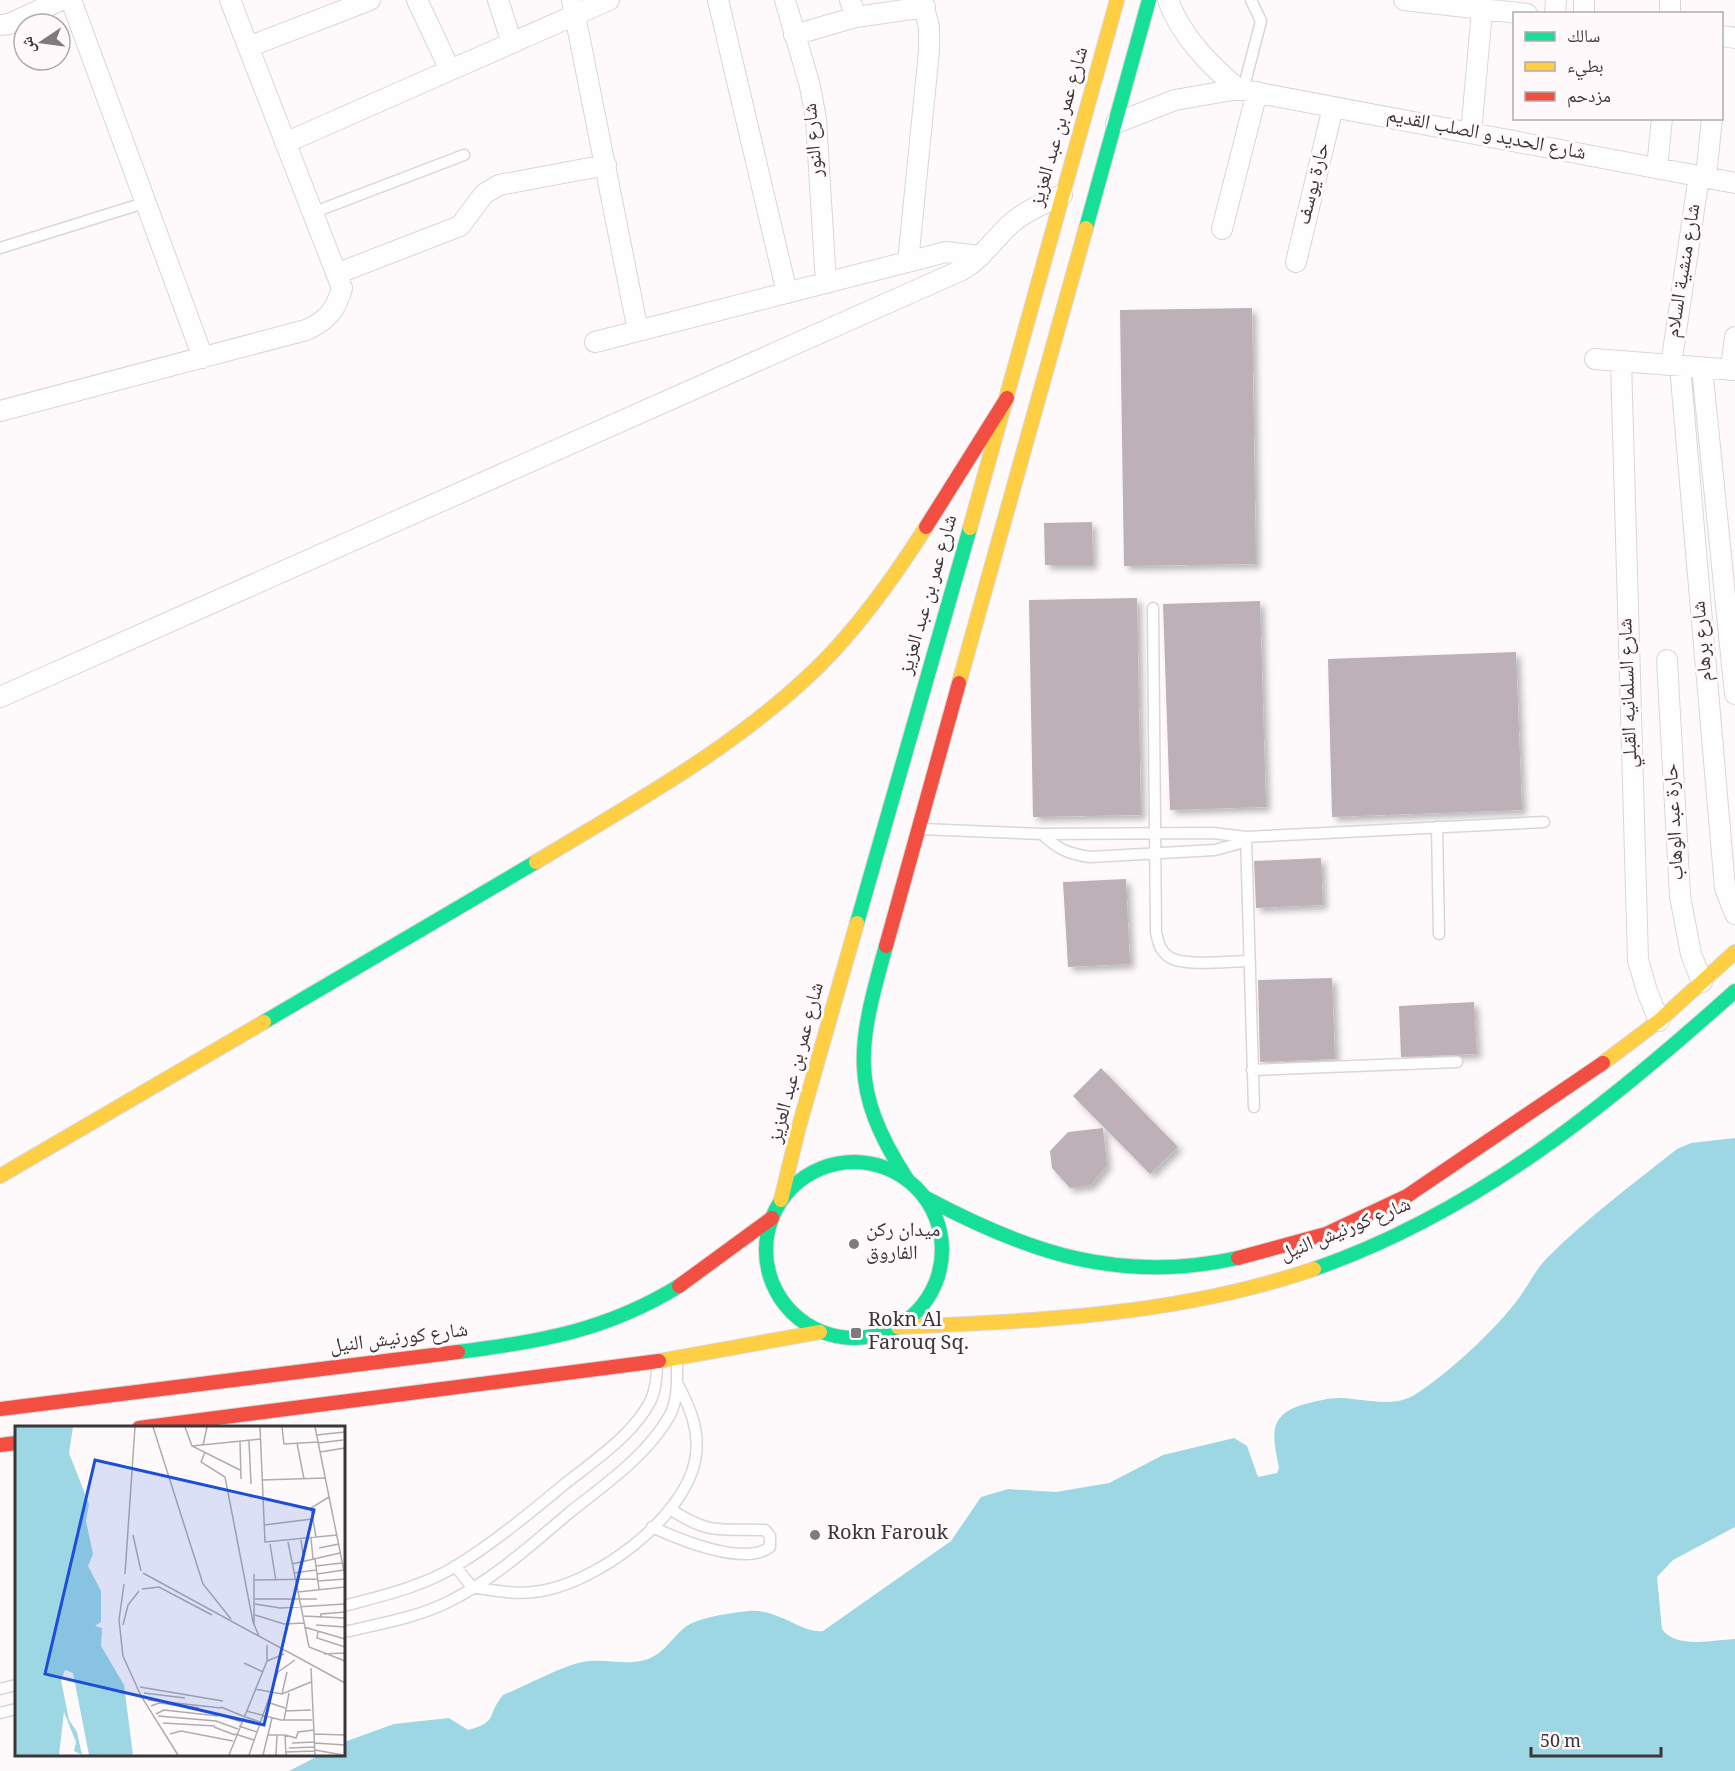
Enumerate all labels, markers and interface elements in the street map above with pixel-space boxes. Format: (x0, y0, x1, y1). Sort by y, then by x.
north arrow (12, 12, 72, 72)
legend (1513, 12, 1723, 120)
text: سالك (1567, 23, 1600, 53)
text: ش (15, 33, 45, 56)
street label: شارع عمر بن عبد العزيز (1022, 43, 1100, 212)
text: بطيء (1567, 53, 1604, 83)
text: مزدحم (1567, 83, 1611, 113)
street label: شارع الحديد و الصلب القديم (1383, 100, 1589, 172)
street label: شارع النور (795, 101, 835, 180)
street label: حارة يوسف (1288, 139, 1342, 229)
street label: شارع منشية السلام (1658, 201, 1712, 341)
street label: شارع عمر بن عبد العزيز (891, 511, 969, 680)
street label: شارع برهام (1684, 599, 1724, 683)
street label: شارع السلمانيه القبلي (1610, 617, 1650, 769)
street label: حارة عبد الوهاب (1656, 762, 1696, 881)
street label: شارع عمر بن عبد العزيز (760, 979, 836, 1148)
street label: شارع كورنيش النيل (1275, 1189, 1417, 1273)
place label: ميدان ركن الفاروق (866, 1215, 940, 1272)
marker: ميدان ركن الفاروق (847, 1237, 861, 1251)
place label: Rokn Al Farouq Sq. (868, 1305, 969, 1362)
street label: شارع كورنيش النيل (328, 1315, 470, 1365)
marker: Rokn Al Farouq Sq. (849, 1326, 863, 1340)
inset map (15, 1426, 345, 1756)
place label: Rokn Farouk (827, 1518, 949, 1552)
marker: Rokn Farouk (808, 1528, 822, 1542)
scale bar (1531, 1720, 1662, 1758)
text: 50 m (1540, 1728, 1581, 1758)

